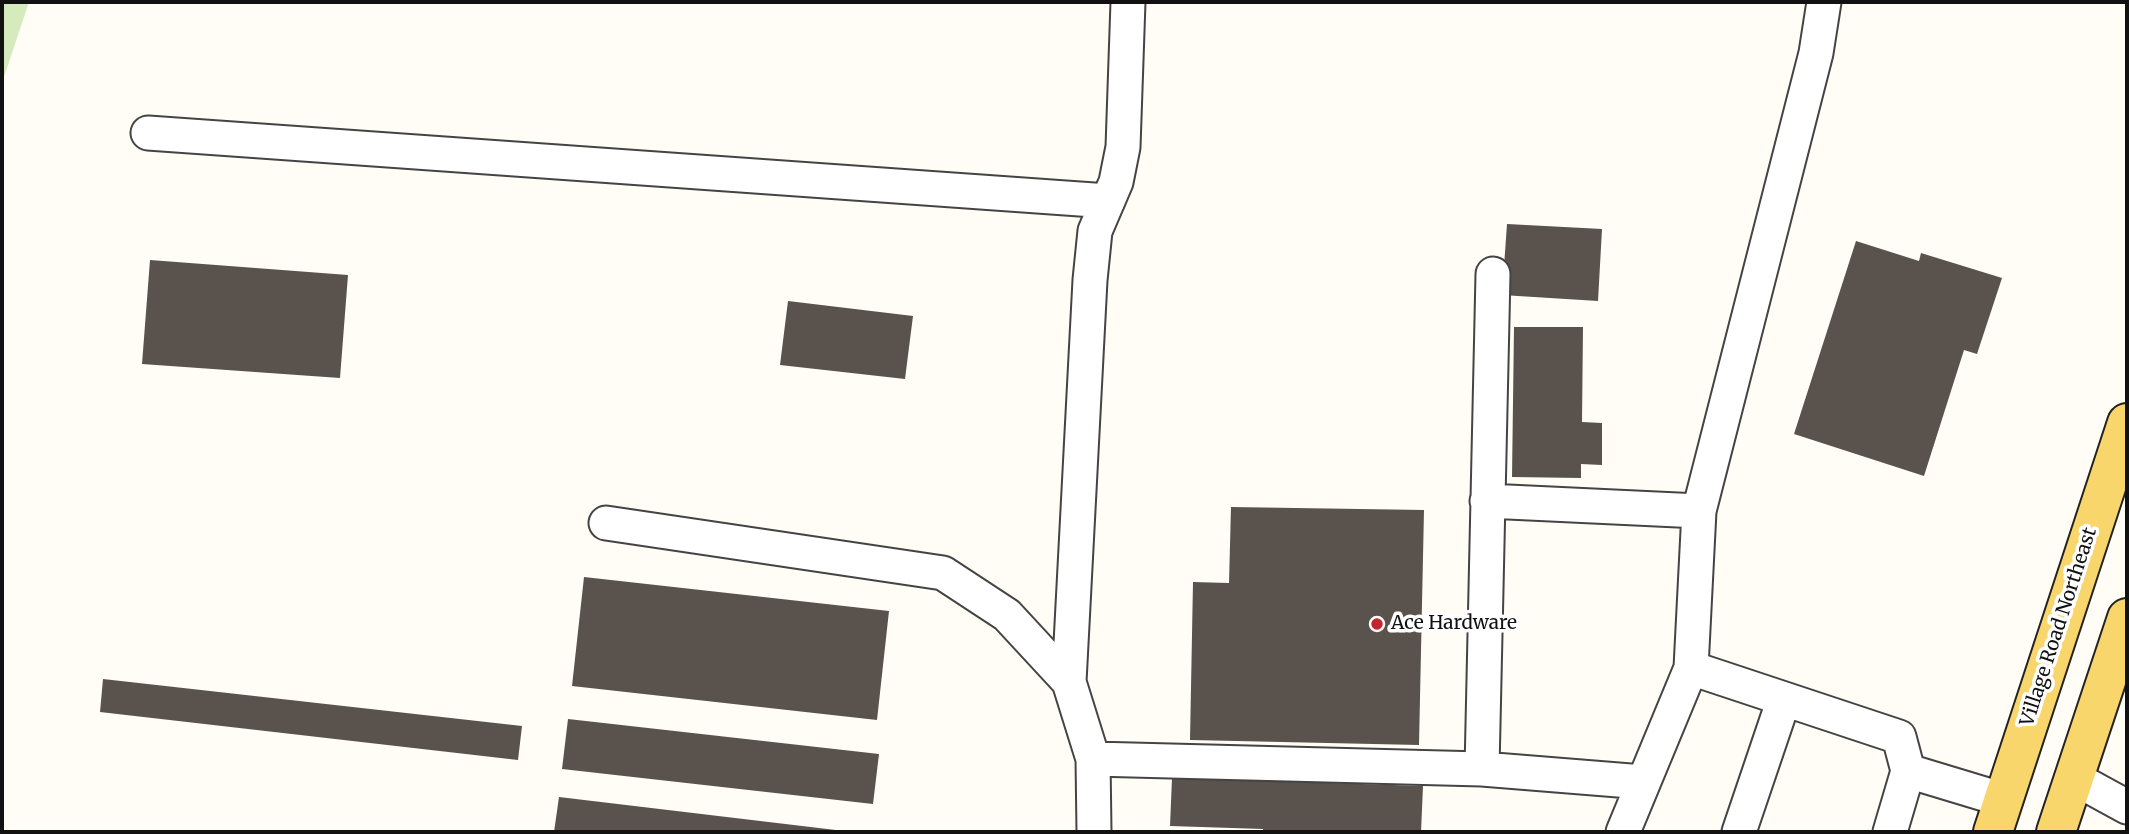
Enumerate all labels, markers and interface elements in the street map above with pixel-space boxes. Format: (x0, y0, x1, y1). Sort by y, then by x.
street label: Village Road Northeast (2016, 525, 2102, 729)
place label: Ace Hardware (1391, 613, 1517, 635)
marker: Ace Hardware (1369, 616, 1385, 632)

